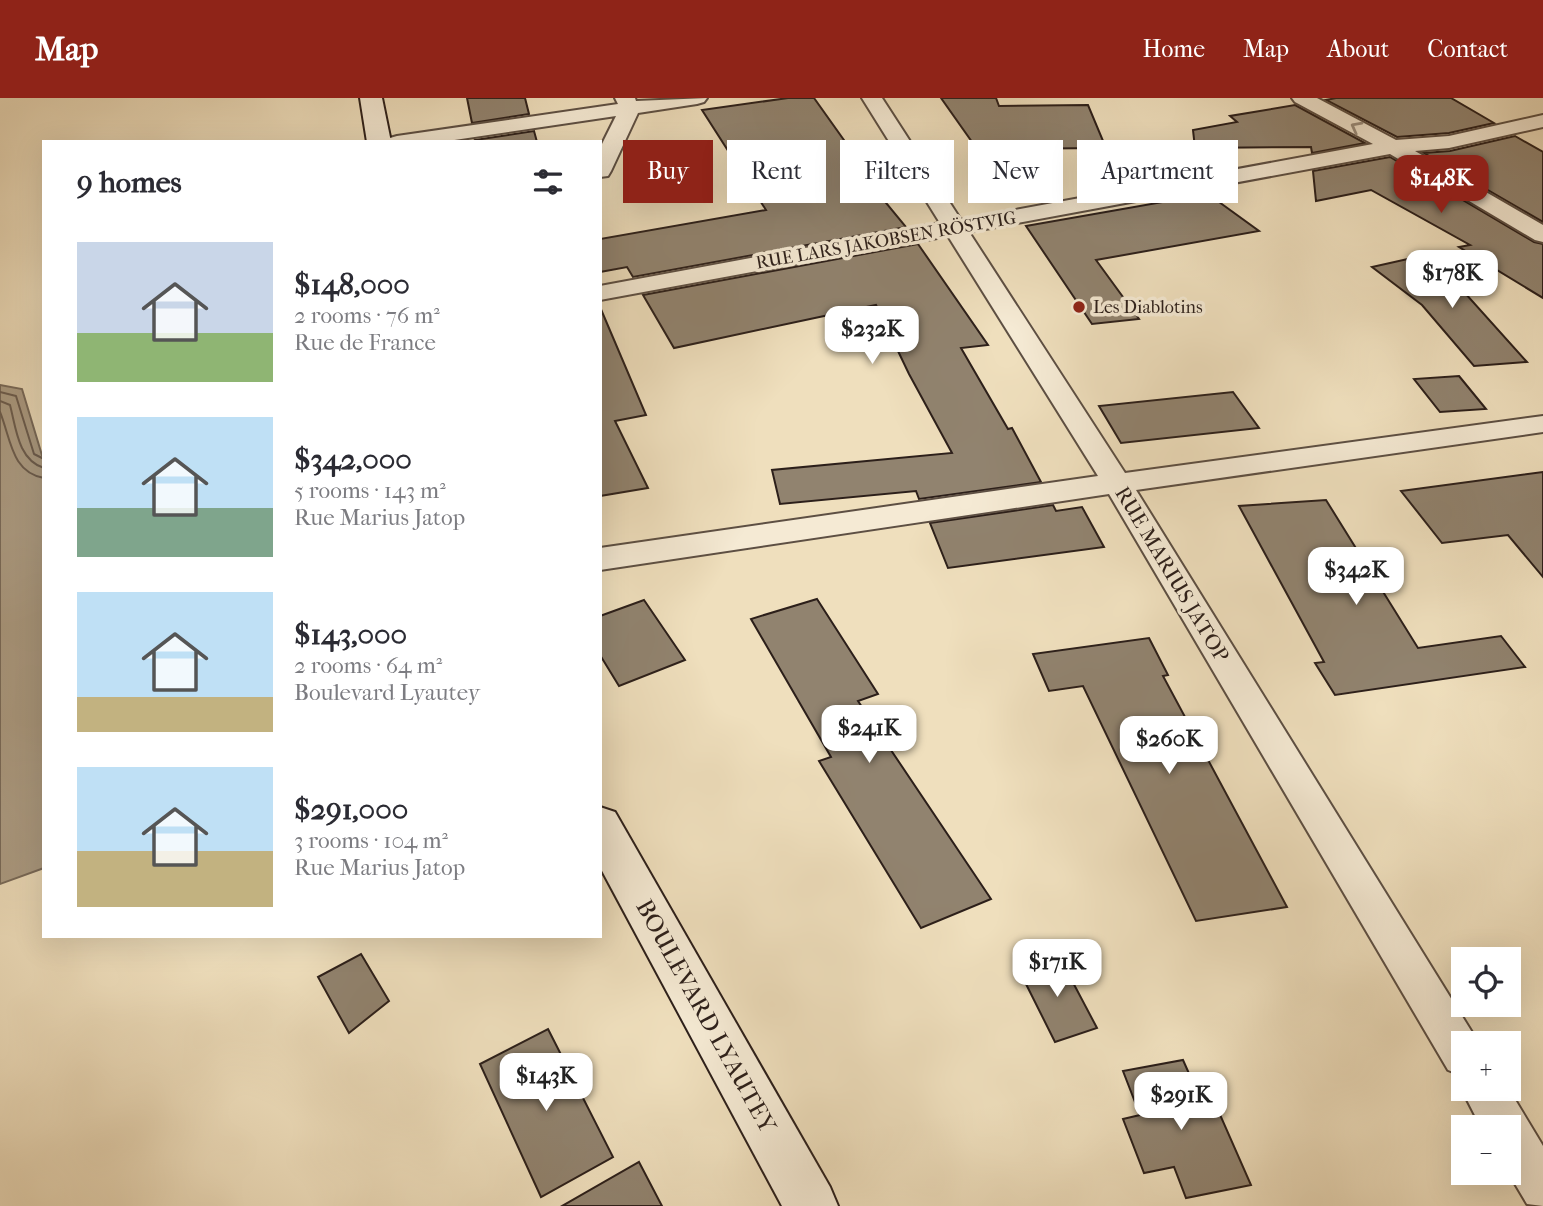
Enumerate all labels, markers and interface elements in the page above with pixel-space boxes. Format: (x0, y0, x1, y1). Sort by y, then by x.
text: Map (35, 30, 98, 69)
text: Home (1143, 35, 1205, 63)
text: Map (1243, 35, 1289, 63)
text: About (1327, 35, 1389, 63)
text: Contact (1427, 35, 1508, 63)
one-way arrow (1351, 122, 1364, 136)
chip: Buy (623, 140, 713, 203)
chip: Rent (727, 140, 826, 203)
chip: Filters (840, 140, 954, 203)
chip: New (968, 140, 1063, 203)
chip: Apartment (1077, 140, 1238, 203)
pin: $148K (1392, 156, 1490, 215)
icon: filters (529, 163, 567, 201)
text: $148K (1410, 164, 1472, 191)
text: 9 homes (77, 165, 182, 200)
street label: RUE LARS JAKOBSEN RÖSTVIG (754, 206, 1018, 274)
pin: $178K (1403, 250, 1501, 310)
text: $178K (1422, 259, 1482, 286)
text: $148,000 (294, 267, 410, 302)
icon: home (133, 270, 217, 354)
place label: Les Diablotins (1093, 297, 1203, 318)
marker: Les Diablotins (1071, 299, 1087, 315)
text: 2 rooms · 76 m² (294, 302, 440, 329)
pin: $232K (823, 306, 921, 366)
text: $232K (841, 315, 903, 342)
text: Rue de France (294, 329, 436, 356)
text: $342,000 (294, 442, 412, 477)
icon: home (133, 445, 217, 529)
text: 5 rooms · 143 m² (294, 477, 446, 504)
street label: RUE MARIUS JATOP (1110, 482, 1234, 666)
text: Rue Marius Jatop (294, 504, 465, 531)
pin: $342K (1307, 547, 1405, 607)
text: $342K (1324, 556, 1388, 583)
text: $143,000 (294, 617, 407, 652)
icon: home (133, 620, 217, 704)
text: 2 rooms · 64 m² (294, 652, 442, 679)
text: Boulevard Lyautey (294, 679, 480, 706)
pin: $241K (820, 706, 918, 765)
text: $241K (838, 714, 901, 741)
pin: $260K (1120, 716, 1218, 776)
text: $260K (1136, 725, 1202, 752)
text: $291,000 (294, 792, 408, 827)
icon: home (133, 795, 217, 879)
text: 3 rooms · 104 m² (294, 827, 448, 854)
text: Rue Marius Jatop (294, 854, 465, 881)
street label: BOULEVARD LYAUTEY (630, 894, 782, 1138)
pin: $171K (1008, 940, 1106, 999)
map controls (1451, 947, 1521, 1185)
button: locate (1451, 947, 1521, 1017)
text: $171K (1029, 948, 1085, 975)
button: + (1451, 1031, 1521, 1101)
pin: $143K (497, 1054, 595, 1113)
text: $143K (516, 1062, 576, 1089)
pin: $291K (1132, 1072, 1230, 1132)
text: $291K (1150, 1081, 1212, 1108)
button: − (1451, 1115, 1521, 1185)

